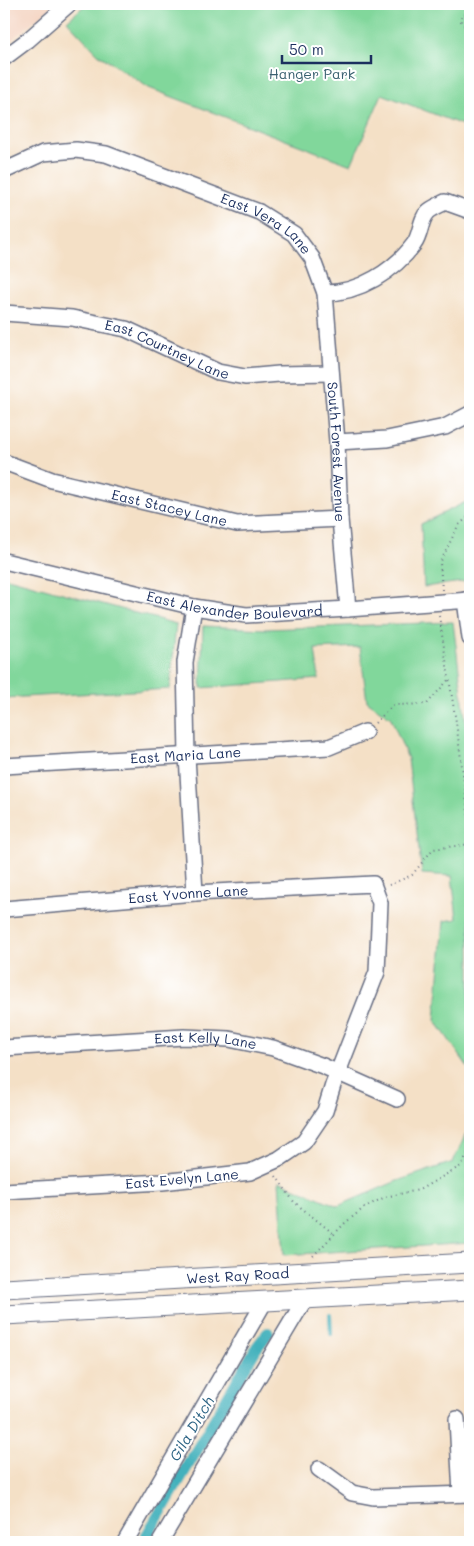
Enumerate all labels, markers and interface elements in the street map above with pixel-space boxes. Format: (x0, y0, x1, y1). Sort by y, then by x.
scale bar (282, 32, 370, 64)
text: 50 m (289, 39, 324, 59)
park label: Hanger Park (269, 64, 355, 83)
street label: East Vera Lane (218, 188, 316, 258)
street label: East Courtney Lane (103, 315, 231, 383)
street label: South Forest Avenue (323, 381, 350, 522)
street label: East Stacey Lane (110, 485, 229, 530)
street label: East Alexander Boulevard (145, 586, 323, 624)
street label: East Maria Lane (130, 742, 242, 768)
street label: East Yvonne Lane (128, 880, 249, 908)
street label: East Kelly Lane (154, 1027, 258, 1053)
street label: East Evelyn Lane (124, 1164, 239, 1193)
street label: West Ray Road (186, 1263, 290, 1288)
water label: Gila Ditch (164, 1392, 218, 1465)

